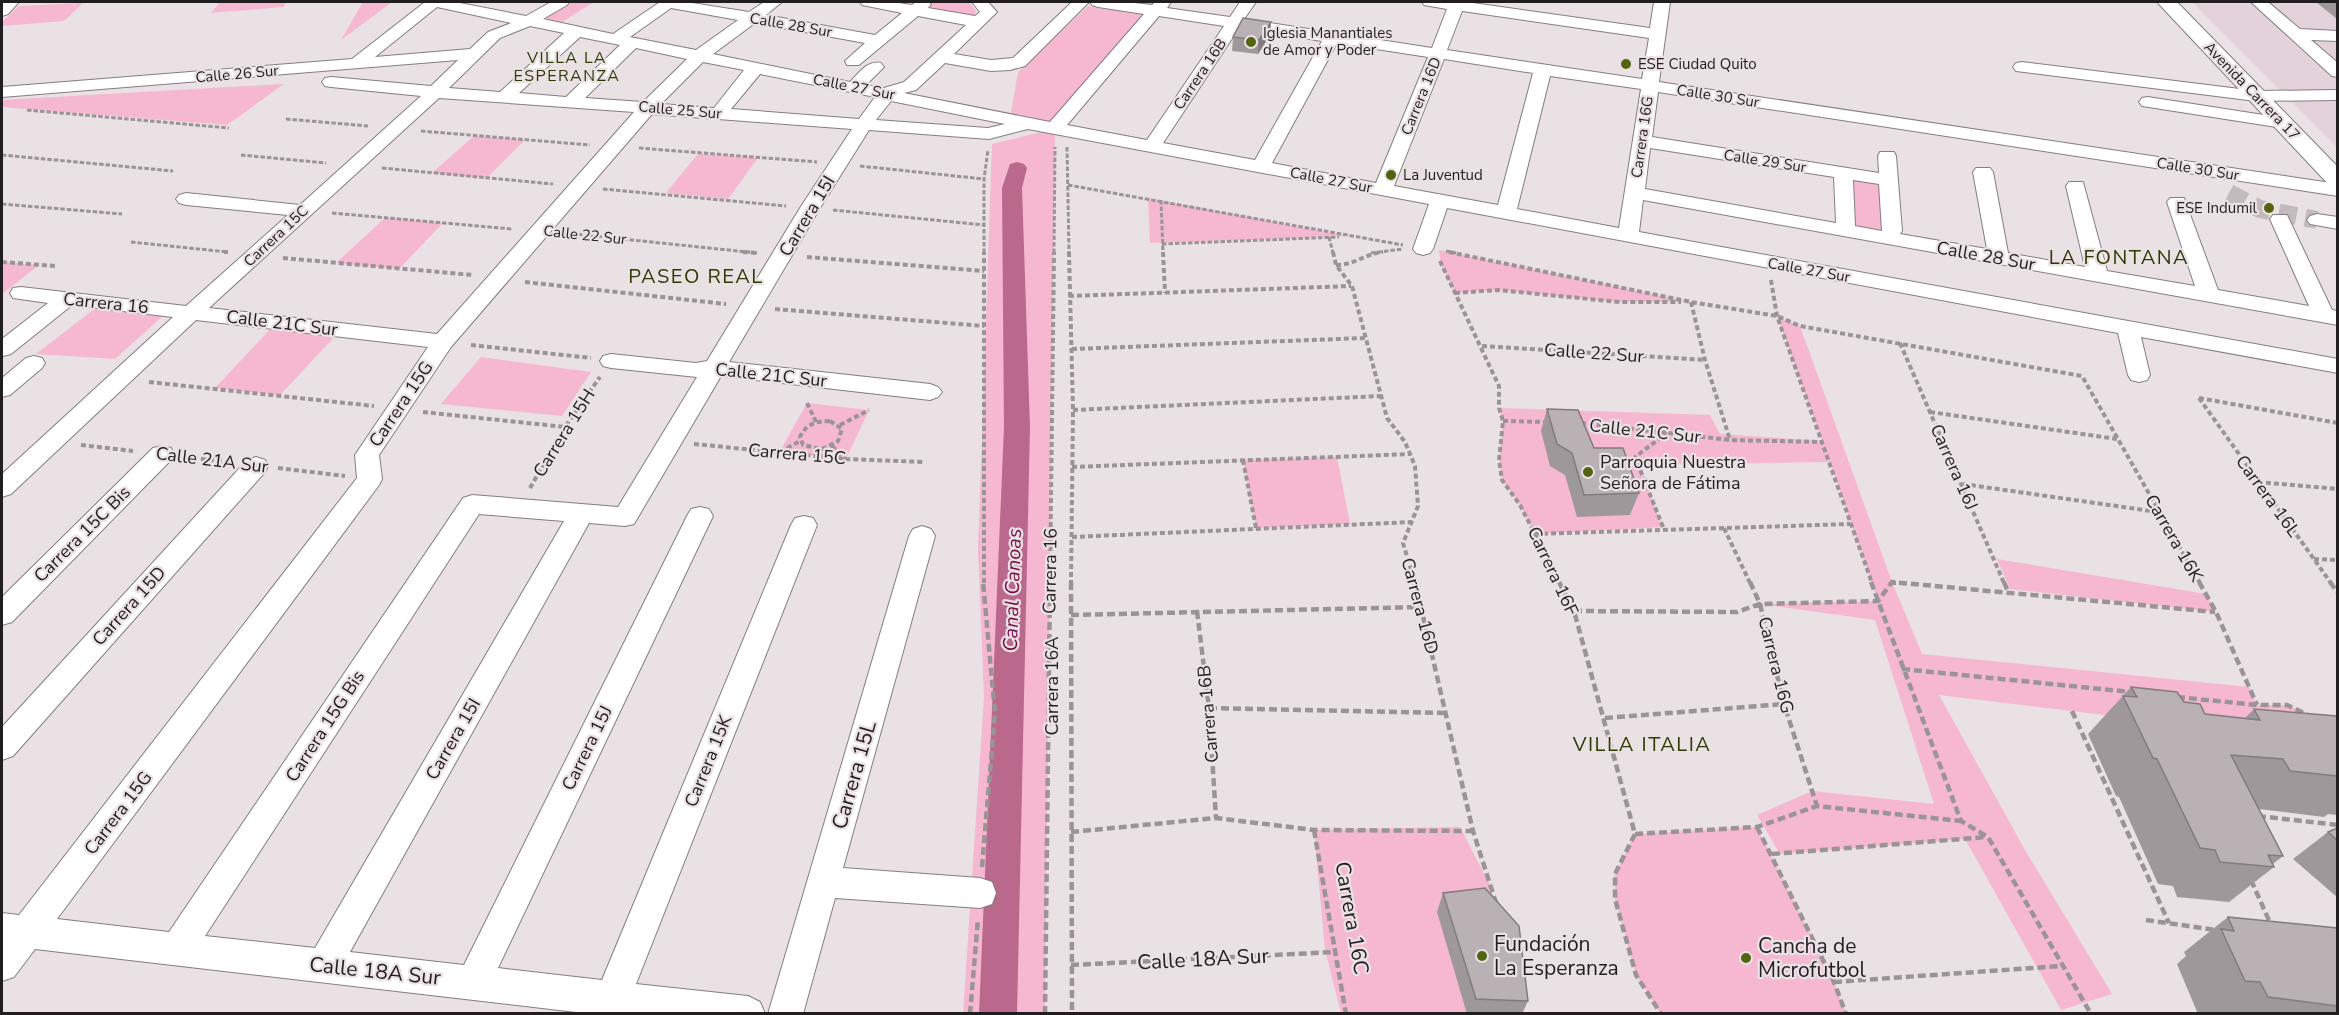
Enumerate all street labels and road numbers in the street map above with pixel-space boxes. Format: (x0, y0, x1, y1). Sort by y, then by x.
street label: Calle 28 Sur (748, 8, 834, 42)
street label: Carrera 16B (1169, 35, 1231, 113)
street label: Avenida Carrera 17 (2200, 37, 2304, 145)
street label: Carrera 16D (1396, 54, 1446, 138)
street label: Calle 26 Sur (195, 60, 280, 88)
street label: Calle 27 Sur (811, 69, 897, 105)
street label: Calle 30 Sur (1675, 80, 1761, 112)
street label: Carrera 16G (1626, 95, 1658, 179)
street label: Calle 25 Sur (638, 96, 723, 124)
street label: Calle 29 Sur (1722, 145, 1808, 177)
street label: Calle 30 Sur (2155, 153, 2241, 185)
street label: Calle 27 Sur (1288, 162, 1374, 198)
street label: Carrera 15I (773, 171, 841, 261)
street label: Carrera 15C (239, 201, 313, 271)
street label: Calle 22 Sur (543, 221, 628, 249)
street label: Calle 28 Sur (1935, 236, 2038, 277)
street label: Calle 27 Sur (1766, 253, 1852, 287)
street label: Carrera 16 (62, 287, 150, 319)
street label: Calle 21C Sur (225, 304, 340, 342)
street label: Calle 22 Sur (1543, 338, 1645, 368)
street label: Carrera 15G (363, 356, 439, 452)
street label: Calle 21C Sur (714, 357, 829, 393)
street label: Carrera 15H (527, 384, 601, 482)
street label: Calle 21C Sur (1588, 413, 1703, 449)
street label: Carrera 16J (1924, 420, 1984, 514)
street label: Carrera 15C (747, 438, 847, 470)
street label: Calle 21A Sur (154, 441, 270, 479)
street label: Carrera 16L (2230, 450, 2306, 542)
street label: Carrera 15C Bis (28, 480, 136, 588)
street label: Carrera 16K (2139, 490, 2209, 587)
street label: Carrera 16F (1522, 523, 1584, 620)
street label: Carrera 16 (1037, 528, 1063, 614)
street label: Carrera 16D (1396, 555, 1444, 657)
street label: Carrera 15D (87, 561, 171, 651)
street label: Carrera 16G (1752, 614, 1800, 716)
street label: Carrera 16A (1040, 637, 1064, 735)
street label: Carrera 16B (1192, 664, 1224, 764)
street label: Carrera 15G Bis (280, 666, 370, 786)
street label: Carrera 15I (420, 694, 486, 784)
street label: Carrera 15J (556, 702, 618, 794)
street label: Carrera 15K (679, 711, 738, 810)
street label: Carrera 15L (825, 717, 883, 832)
street label: Carrera 15G (79, 766, 157, 860)
street label: Carrera 16C (1328, 859, 1376, 977)
street label: Calle 18A Sur (1136, 942, 1270, 976)
street label: Calle 18A Sur (308, 950, 443, 992)

